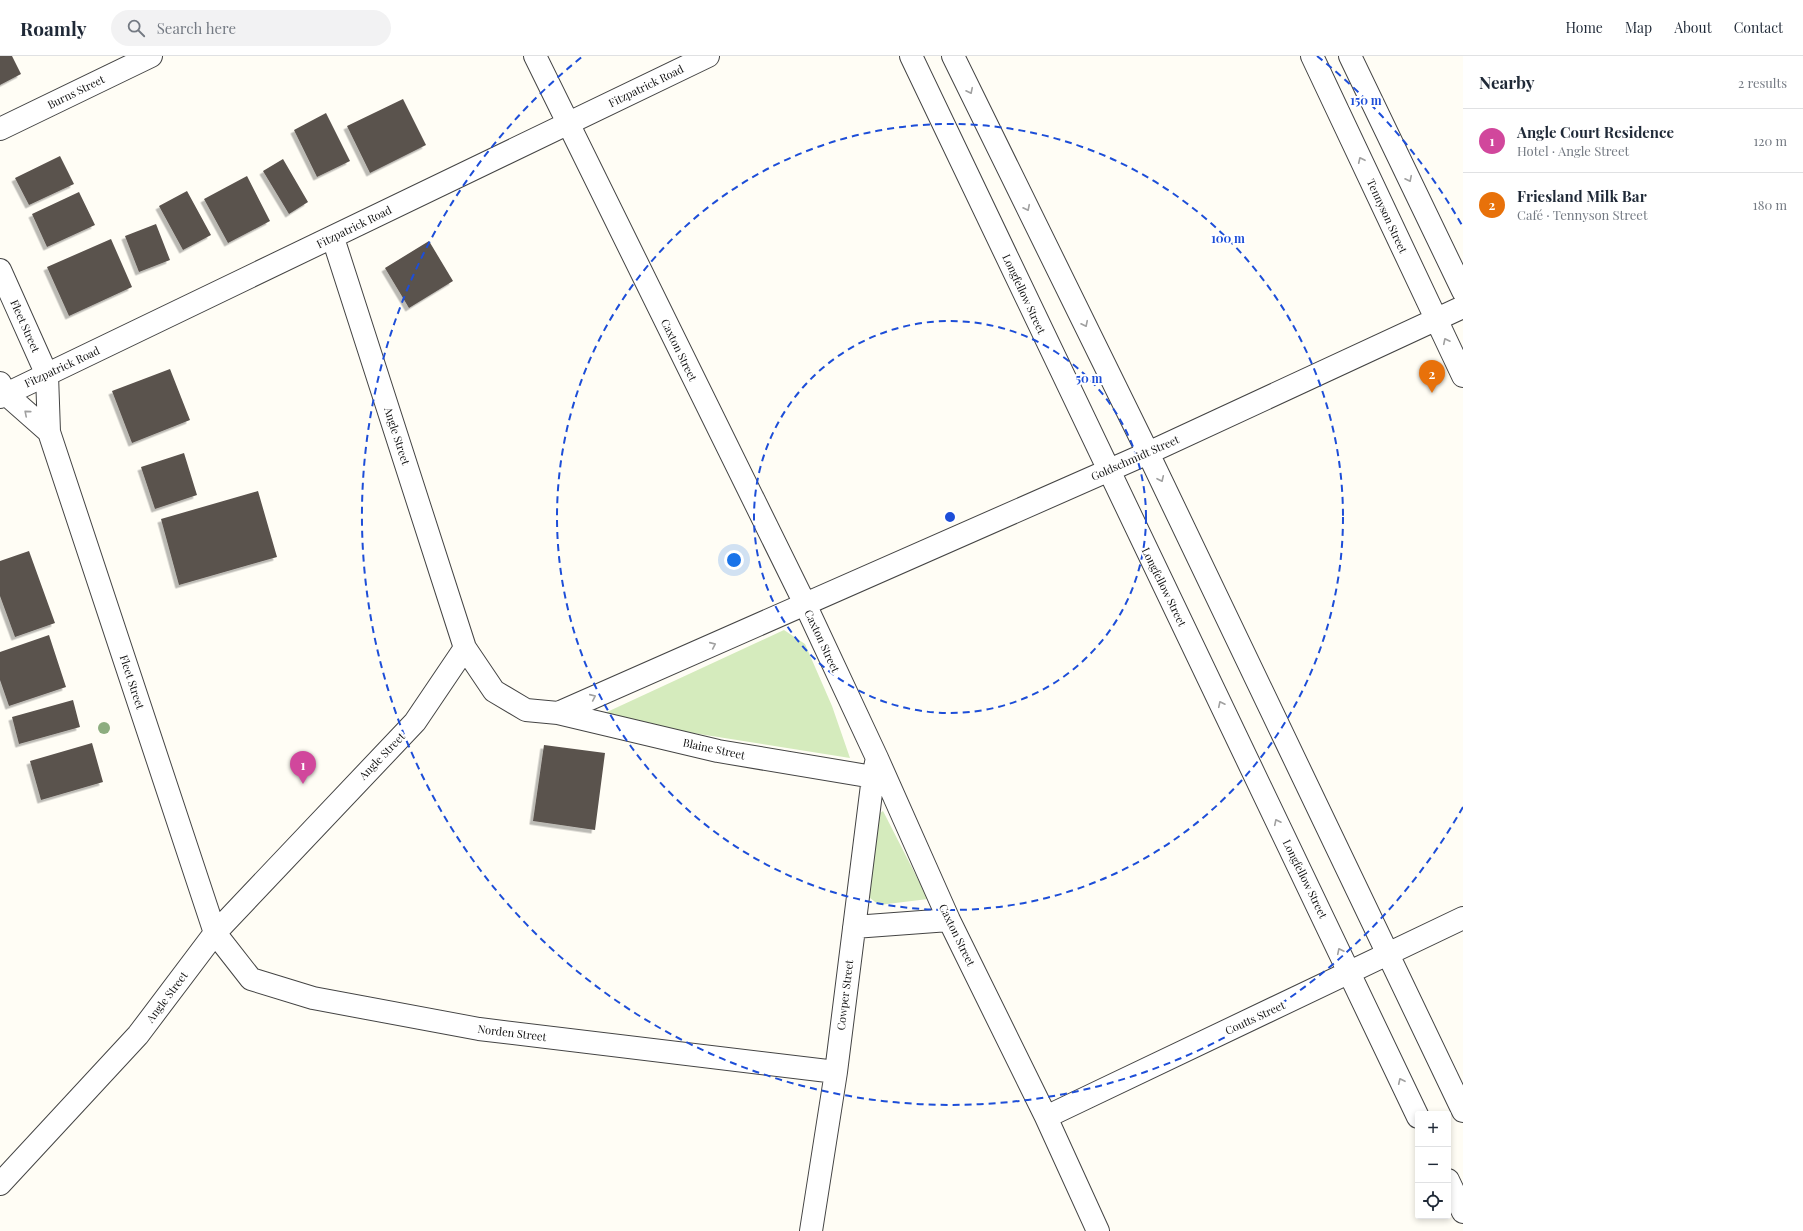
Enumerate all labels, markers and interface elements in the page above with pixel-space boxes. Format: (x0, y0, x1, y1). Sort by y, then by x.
search box (111, 10, 391, 46)
text: Roamly (20, 15, 87, 41)
icon: search (125, 17, 147, 39)
text: Search here (157, 18, 236, 38)
text: Home (1565, 18, 1603, 37)
text: Map (1625, 18, 1652, 37)
text: About (1674, 18, 1712, 37)
text: Contact (1734, 18, 1783, 37)
street label: Fitzpatrick Road (606, 61, 686, 110)
street label: Burns Street (45, 71, 107, 112)
text: Nearby (1479, 71, 1534, 93)
text: 2 results (1738, 74, 1787, 91)
one-way arrow (965, 87, 973, 94)
text: 150 m (1350, 92, 1382, 108)
text: Angle Court Residence (1517, 122, 1674, 142)
text: 1 (1490, 132, 1494, 149)
text: 120 m (1753, 132, 1787, 149)
text: Hotel · Angle Street (1517, 142, 1629, 159)
one-way arrow (1358, 157, 1366, 164)
one-way arrow (1404, 175, 1412, 183)
street label: Tennyson Street (1364, 176, 1411, 255)
text: Friesland Milk Bar (1517, 186, 1647, 206)
text: 2 (1489, 196, 1495, 213)
text: 180 m (1753, 196, 1787, 213)
street label: Fitzpatrick Road (314, 202, 394, 251)
one-way arrow (1023, 203, 1030, 211)
text: Café · Tennyson Street (1517, 206, 1647, 223)
text: 100 m (1211, 230, 1245, 246)
street label: Longfellow Street (999, 251, 1050, 336)
street label: Fleet Street (7, 297, 44, 355)
street label: Caxton Street (658, 316, 701, 383)
one-way arrow (1080, 320, 1088, 327)
one-way arrow (1443, 338, 1451, 345)
street label: Fitzpatrick Road (22, 342, 102, 391)
pin: 2 (1419, 360, 1445, 393)
text: 50 m (1076, 370, 1103, 386)
street label: Angle Street (381, 404, 414, 467)
one-way arrow (24, 410, 32, 417)
street label: Goldschmidt Street (1088, 431, 1181, 484)
one-way arrow (1156, 474, 1164, 482)
centre of rings (943, 510, 957, 524)
street label: Longfellow Street (1139, 545, 1190, 629)
your location (724, 550, 744, 570)
street label: Caxton Street (801, 607, 844, 675)
one-way arrow (708, 642, 716, 650)
street label: Fleet Street (117, 653, 148, 711)
one-way arrow (589, 694, 597, 702)
one-way arrow (1218, 701, 1226, 709)
street label: Angle Street (355, 729, 408, 783)
street label: Blaine Street (682, 735, 747, 762)
pin: 1 (290, 751, 316, 784)
one-way arrow (1274, 818, 1282, 826)
street label: Longfellow Street (1280, 837, 1331, 921)
street label: Caxton Street (936, 901, 979, 968)
one-way arrow (1337, 948, 1345, 956)
street label: Cowper Street (833, 959, 856, 1031)
street label: Angle Street (142, 968, 191, 1026)
street label: Coutts Street (1222, 997, 1287, 1038)
street label: Norden Street (477, 1021, 547, 1044)
one-way arrow (1398, 1078, 1406, 1086)
map controls (1415, 1111, 1451, 1219)
button: + (1415, 1111, 1451, 1147)
button: − (1415, 1147, 1451, 1183)
button: locate (1415, 1183, 1451, 1219)

